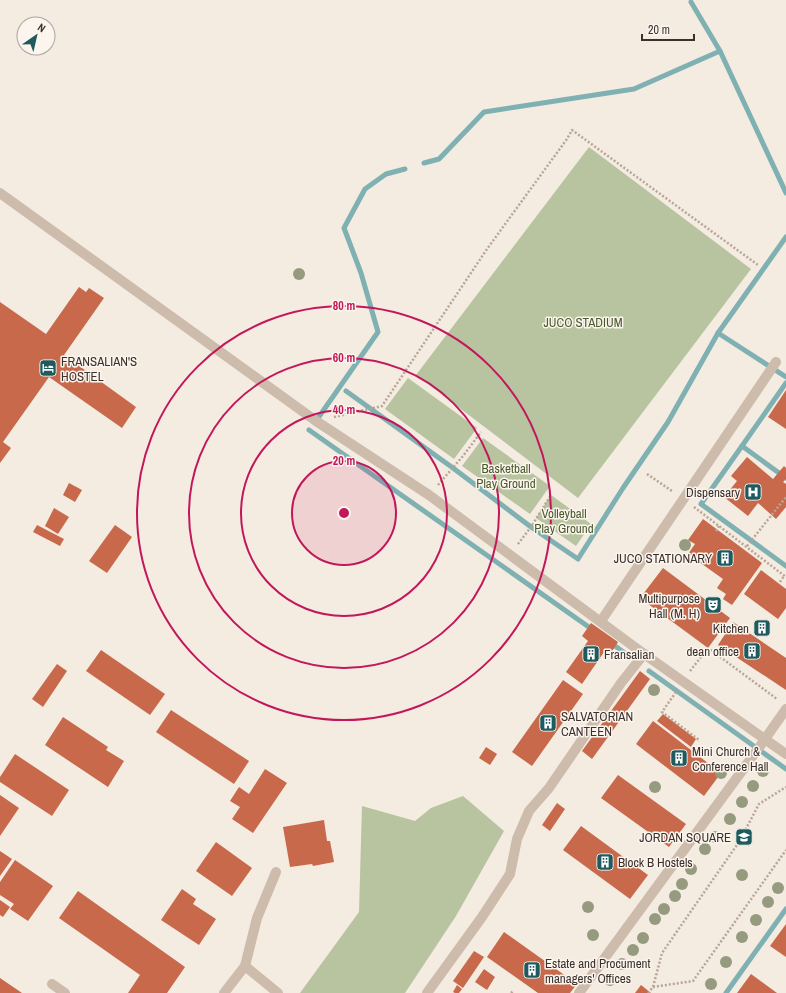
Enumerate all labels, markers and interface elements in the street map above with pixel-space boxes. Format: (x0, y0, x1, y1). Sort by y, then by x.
north arrow (16, 16, 56, 56)
scale bar (642, 16, 694, 42)
text: N (35, 20, 48, 35)
text: 20 m (648, 22, 670, 38)
text: 80 m (333, 298, 355, 314)
park label: JUCO STADIUM (543, 314, 623, 331)
text: 60 m (333, 350, 355, 366)
place label: FRANSALIAN'S HOSTEL (61, 353, 137, 385)
hotel icon: FRANSALIAN'S HOSTEL (38, 358, 58, 378)
text: 40 m (333, 402, 355, 418)
text: 20 m (333, 453, 355, 469)
park label: Basketball Play Ground (476, 460, 536, 492)
hospital icon: Dispensary (743, 482, 763, 502)
place label: Dispensary (686, 484, 741, 501)
park label: Volleyball Play Ground (534, 505, 594, 537)
centre of rings (337, 506, 351, 520)
building icon: JUCO STATIONARY (715, 548, 735, 568)
place label: JUCO STATIONARY (614, 550, 712, 567)
place label: Multipurpose Hall (M. H) (638, 590, 700, 622)
theatre icon: Multipurpose Hall (M. H) (703, 595, 723, 615)
building icon: Kitchen (752, 618, 772, 638)
place label: Kitchen (713, 620, 749, 637)
building icon: dean office (742, 641, 762, 661)
place label: dean office (686, 643, 739, 660)
building icon: Fransalian (581, 644, 601, 664)
place label: Fransalian (604, 646, 654, 663)
place label: SALVATORIAN CANTEEN (561, 708, 633, 740)
building icon: SALVATORIAN CANTEEN (538, 713, 558, 733)
place label: Mini Church & Conference Hall (692, 743, 768, 775)
building icon: Mini Church & Conference Hall (669, 748, 689, 768)
school or university icon: JORDAN SQUARE (734, 827, 754, 847)
place label: JORDAN SQUARE (639, 829, 731, 846)
building icon: Block B Hostels (595, 852, 615, 872)
place label: Block B Hostels (618, 854, 693, 871)
place label: Estate and Procument managers' Offices (545, 955, 651, 987)
building icon: Estate and Procument managers' Offices (522, 960, 542, 980)

